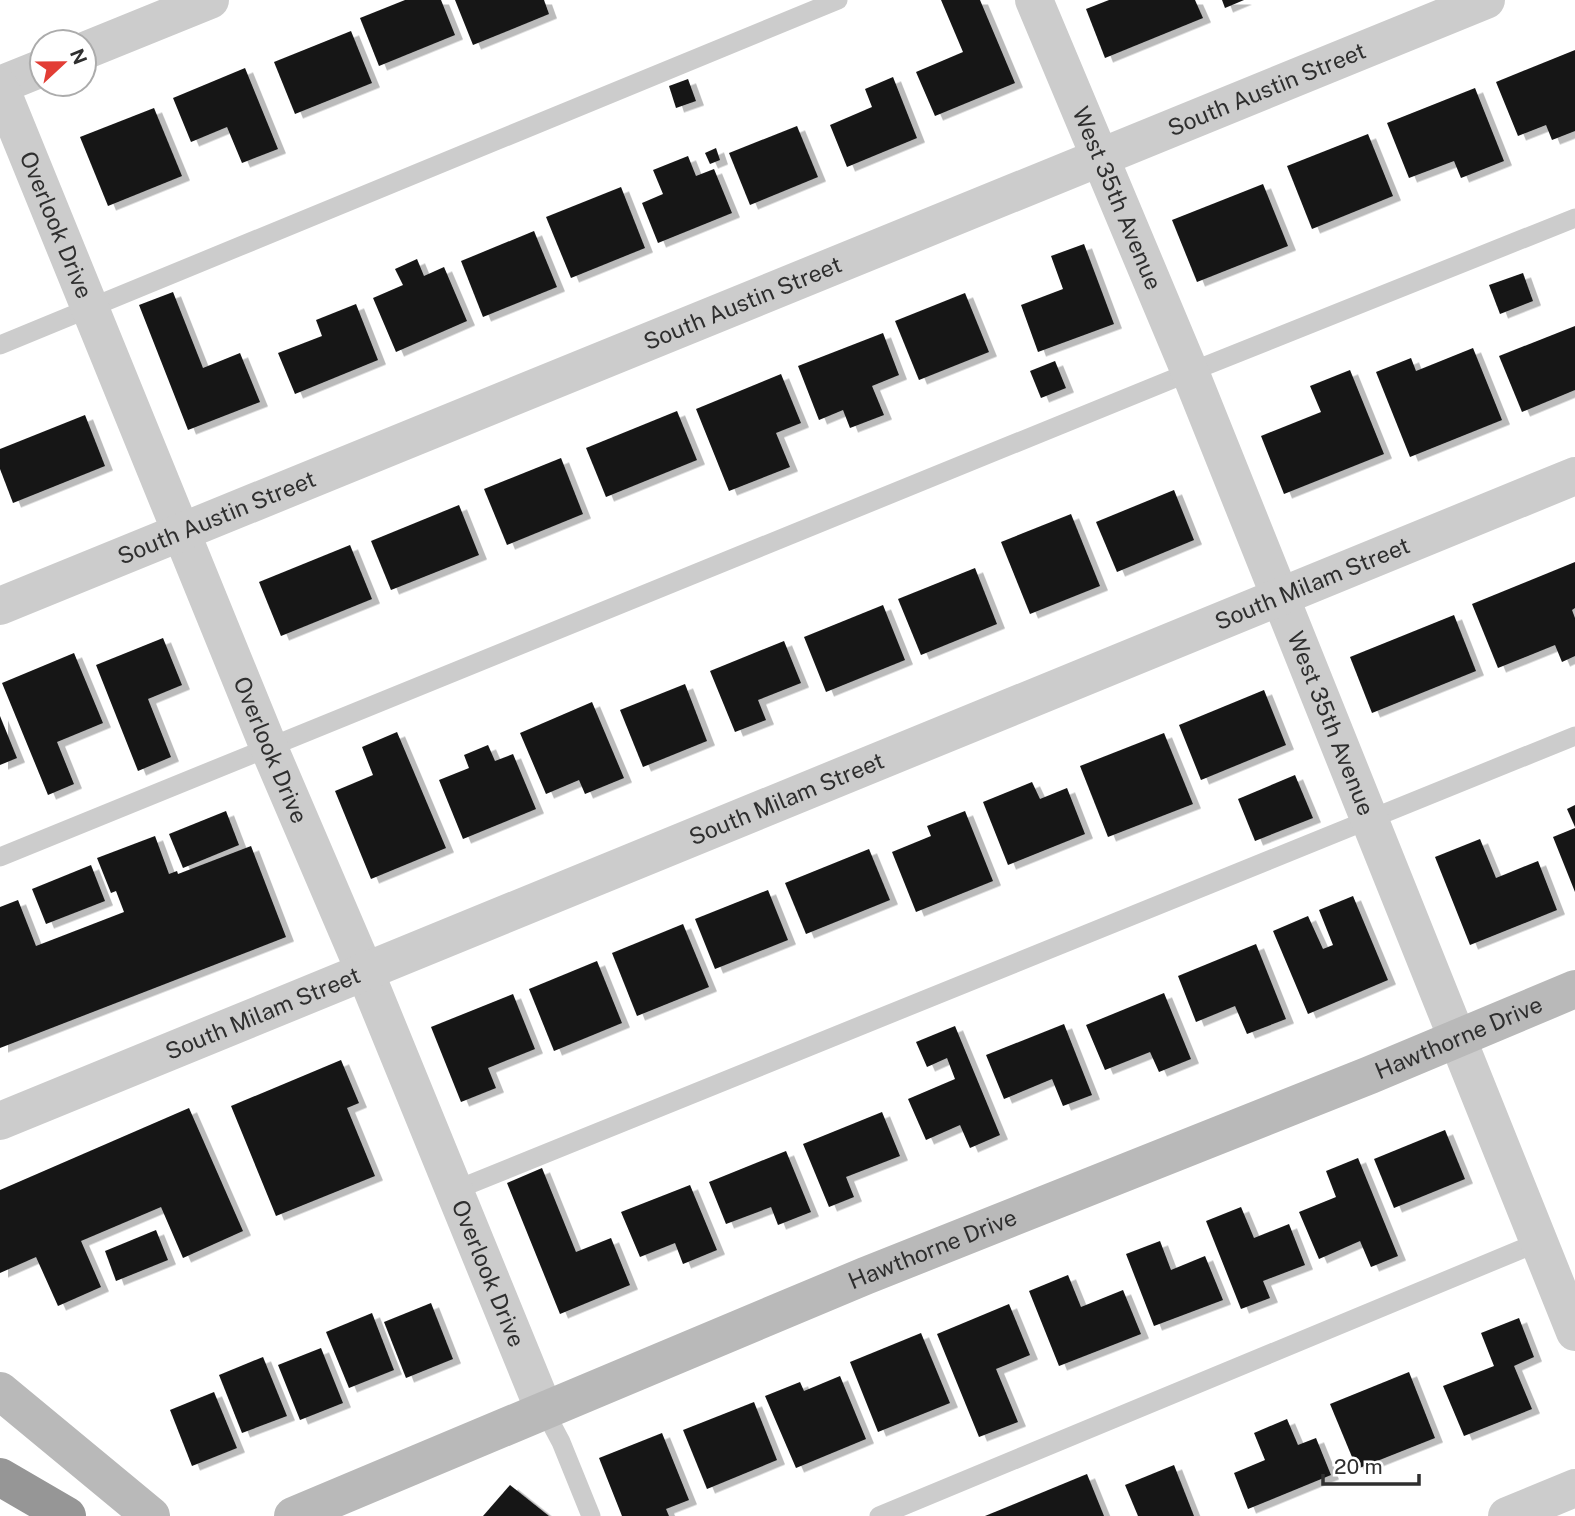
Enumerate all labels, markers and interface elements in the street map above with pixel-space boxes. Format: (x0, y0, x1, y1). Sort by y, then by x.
north arrow (28, 28, 98, 98)
street label: South Austin Street (1164, 37, 1369, 141)
text: N (66, 46, 92, 68)
street label: West 35th Avenue (1067, 103, 1168, 294)
street label: Overlook Drive (15, 147, 99, 302)
street label: South Austin Street (639, 250, 845, 355)
street label: South Austin Street (114, 465, 319, 570)
street label: South Milam Street (1211, 531, 1413, 635)
street label: West 35th Avenue (1282, 627, 1380, 819)
street label: Overlook Drive (228, 673, 314, 827)
street label: South Milam Street (685, 746, 888, 850)
street label: South Milam Street (161, 961, 364, 1065)
street label: Hawthorne Drive (1371, 990, 1546, 1084)
street label: Overlook Drive (447, 1196, 531, 1351)
street label: Hawthorne Drive (844, 1203, 1020, 1294)
scale bar (1323, 1442, 1419, 1486)
text: 20 m (1334, 1454, 1383, 1479)

